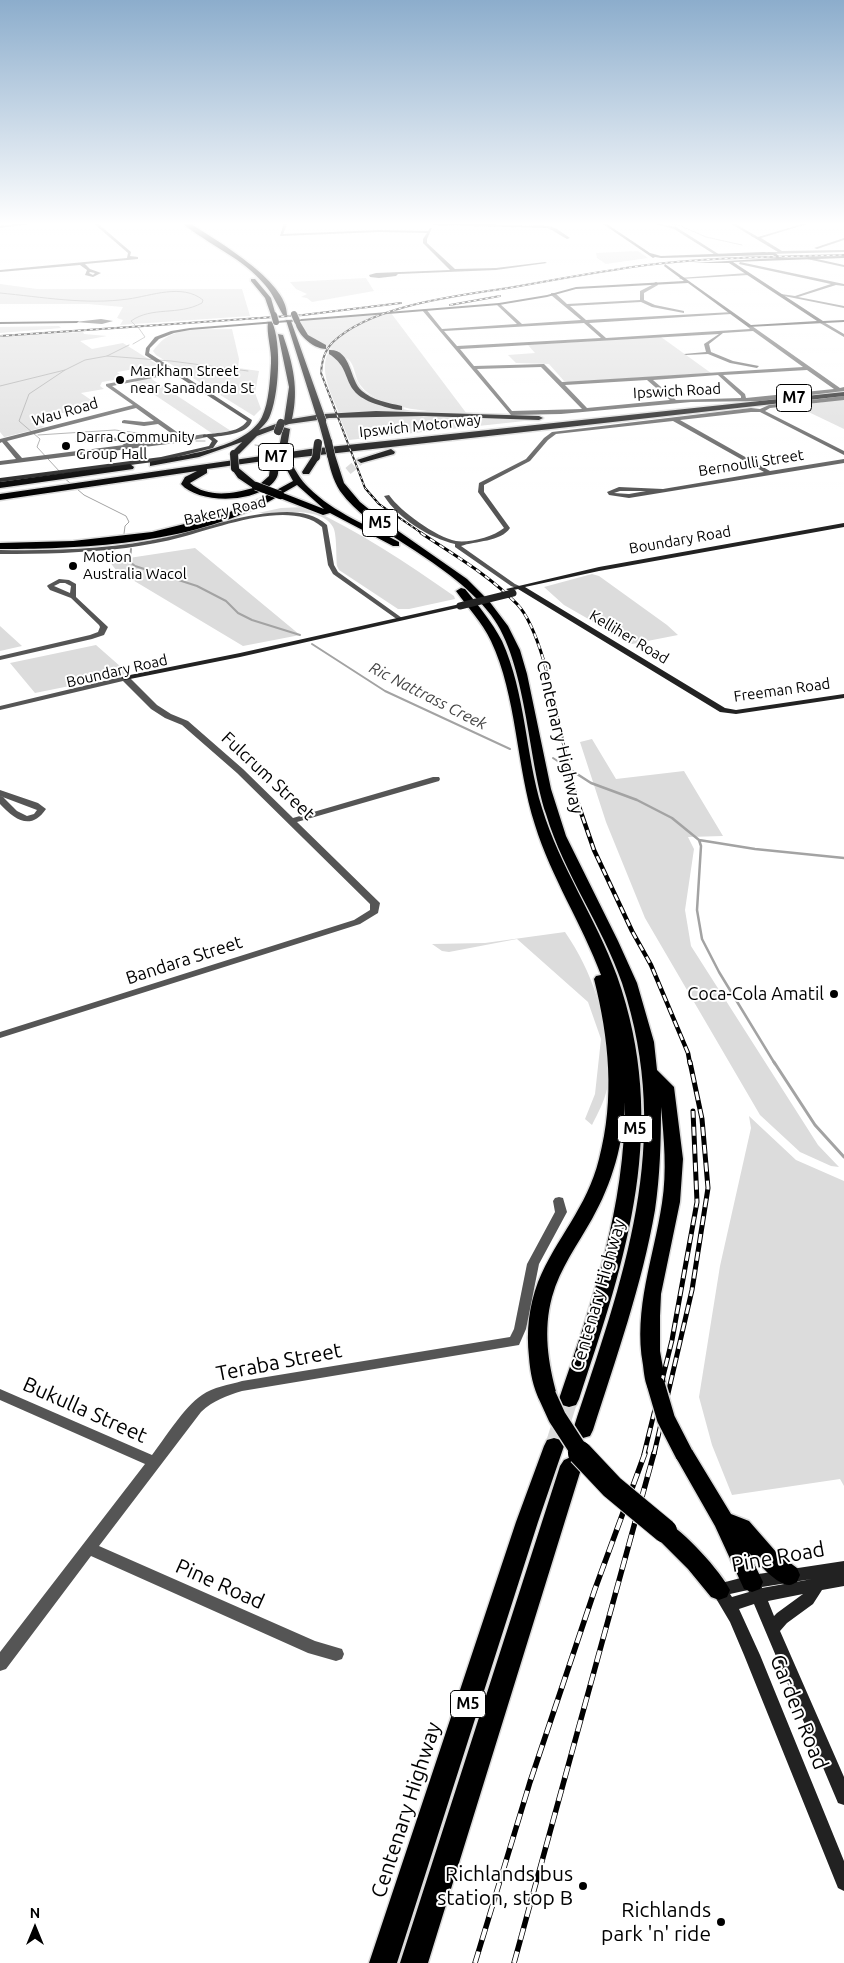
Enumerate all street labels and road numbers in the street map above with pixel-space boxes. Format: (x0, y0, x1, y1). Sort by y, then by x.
street label: Ipswich Road (633, 380, 721, 402)
road number: M7 (776, 384, 812, 412)
street label: Wau Road (30, 394, 100, 430)
street label: Ipswich Motorway (358, 411, 482, 441)
road number: M7 (258, 444, 294, 471)
street label: Bernoulli Street (697, 446, 805, 480)
street label: Bakery Road (182, 493, 268, 529)
road number: M5 (362, 509, 398, 536)
street label: Boundary Road (628, 522, 732, 558)
street label: Kelliher Road (586, 606, 672, 668)
street label: Boundary Road (65, 651, 169, 691)
street label: Centenary Highway (532, 658, 588, 816)
street label: Freeman Road (733, 674, 831, 706)
street label: Fulcrum Street (217, 727, 319, 825)
street label: Bandara Street (123, 931, 245, 989)
road number: M5 (618, 1116, 652, 1142)
street label: Centenary Highway (566, 1216, 630, 1374)
street label: Teraba Street (214, 1337, 344, 1387)
street label: Bukulla Street (19, 1371, 151, 1449)
street label: Pine Road (729, 1536, 827, 1578)
street label: Pine Road (172, 1553, 268, 1615)
street label: Garden Road (765, 1651, 833, 1773)
road number: M5 (450, 1690, 486, 1718)
street label: Centenary Highway (366, 1719, 446, 1901)

